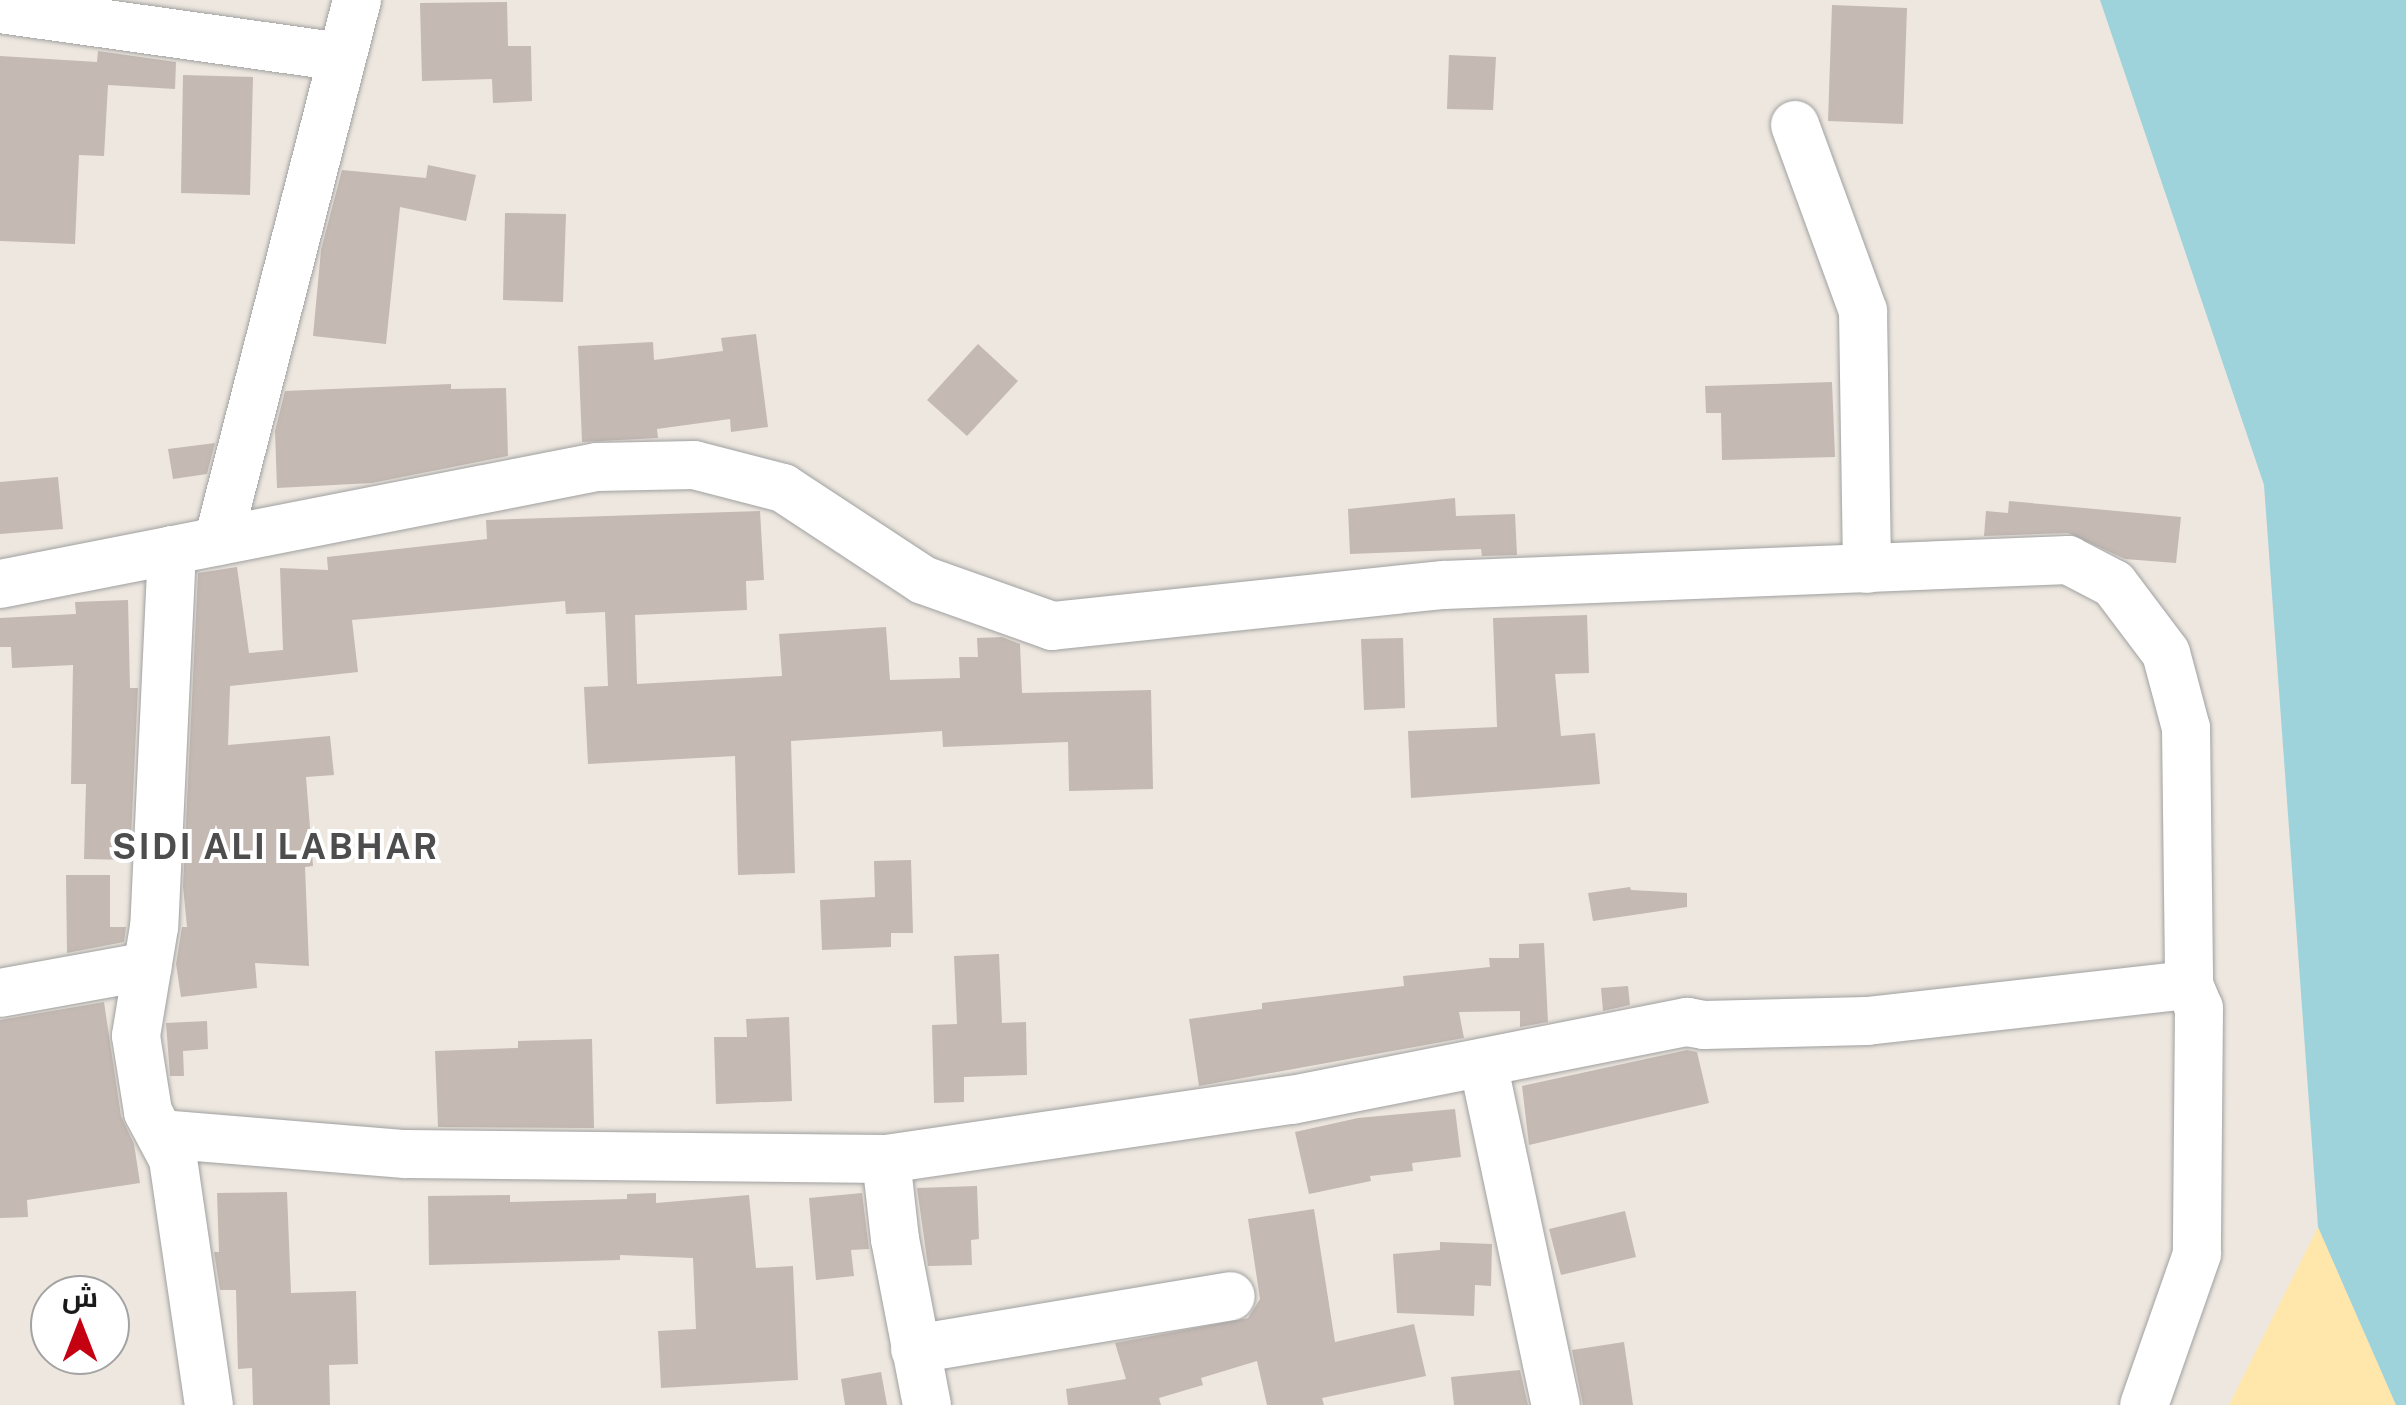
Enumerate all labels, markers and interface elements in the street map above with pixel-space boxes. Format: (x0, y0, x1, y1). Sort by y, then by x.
district label: SIDI ALI LABHAR (112, 826, 440, 868)
north arrow (30, 1275, 130, 1375)
text: ش (62, 1280, 98, 1313)

